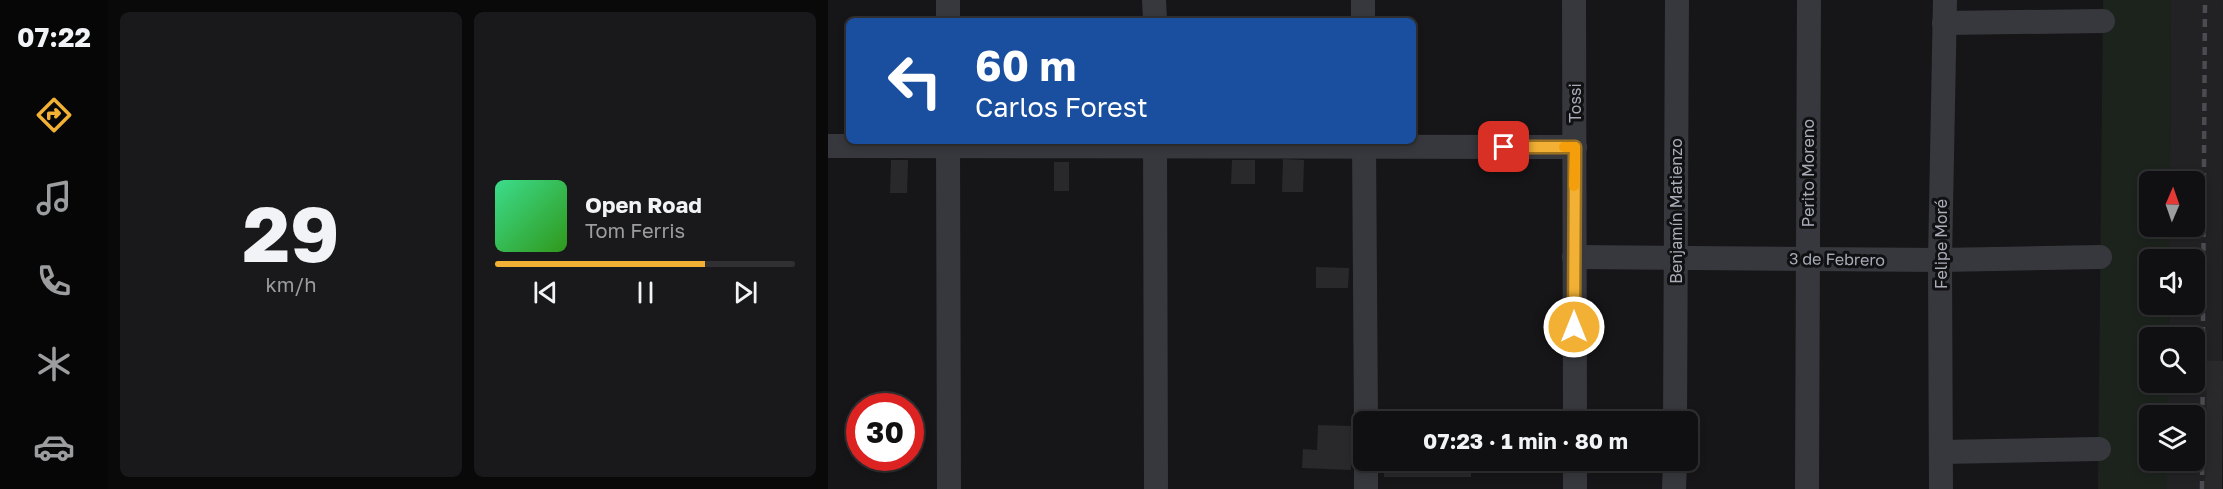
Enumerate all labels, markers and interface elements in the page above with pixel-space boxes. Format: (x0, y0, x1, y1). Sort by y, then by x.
text: 07:22 (17, 21, 91, 53)
text: 60 m (975, 40, 1076, 90)
icon: left (876, 42, 954, 120)
street label: Tossi (1565, 83, 1585, 123)
text: Carlos Forest (975, 91, 1148, 123)
icon: directions (33, 94, 75, 136)
street label: Perito Moreno (1798, 119, 1818, 227)
pin (1478, 121, 1529, 172)
icon: arrive (1487, 130, 1520, 163)
street label: Benjamín Matienzo (1666, 138, 1686, 284)
north arrow (2139, 171, 2205, 237)
map controls (2139, 171, 2205, 471)
icon: music (33, 177, 75, 219)
text: 29 (242, 186, 340, 279)
text: Open Road (585, 191, 702, 218)
street label: Felipe Moré (1931, 199, 1951, 289)
text: Tom Ferris (585, 218, 685, 242)
street label: 3 de Febrero (1789, 248, 1885, 270)
button: sound (2139, 249, 2205, 315)
icon: phone (33, 260, 75, 302)
text: km/h (266, 272, 316, 296)
icon: previous (529, 276, 562, 309)
icon: pause (629, 276, 662, 309)
icon: next (729, 276, 762, 309)
position arrow (1542, 295, 1606, 359)
button: search (2139, 327, 2205, 393)
icon: climate (33, 343, 75, 385)
speed limit sign: 30 (846, 393, 924, 471)
button: layers (2139, 405, 2205, 471)
icon: car (33, 426, 75, 468)
text: 07:23 · 1 min · 80 m (1423, 427, 1628, 454)

